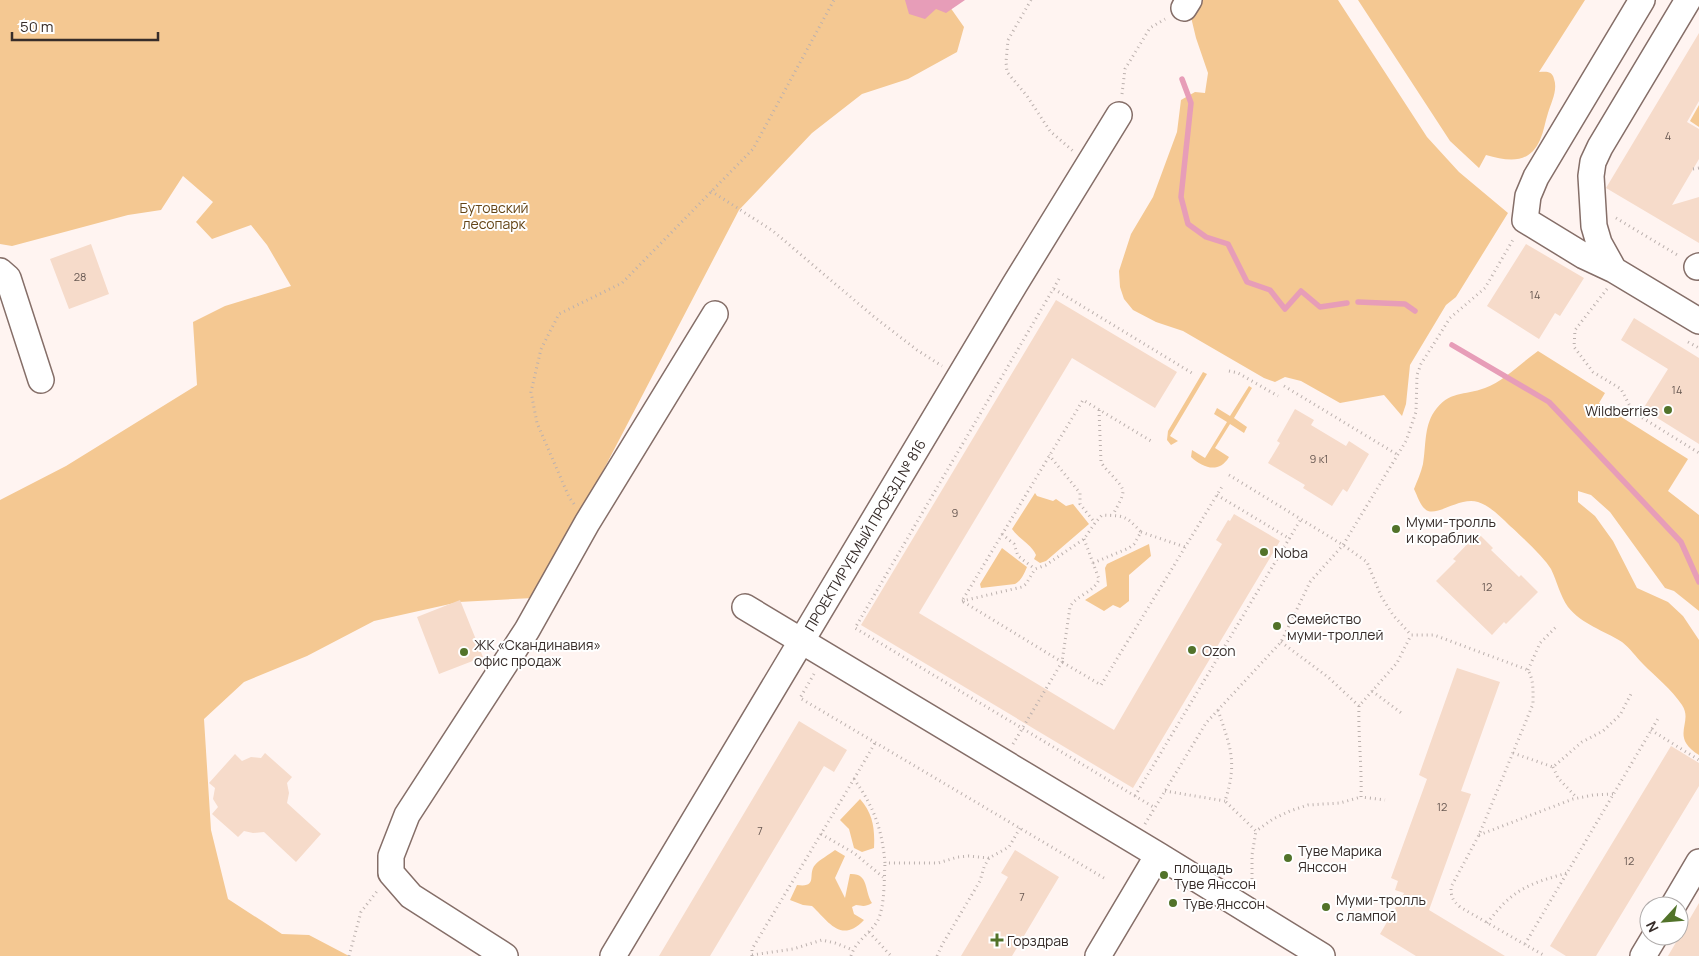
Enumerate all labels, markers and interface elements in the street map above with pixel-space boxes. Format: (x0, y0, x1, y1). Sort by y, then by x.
scale bar (12, 10, 159, 42)
text: 50 m (20, 16, 54, 37)
house number: 4 (1665, 128, 1671, 143)
park label: Бутовский лесопарк (459, 198, 529, 233)
house number: 28 (74, 269, 86, 284)
house number: 14 (1530, 287, 1540, 302)
house number: 14 (1672, 382, 1682, 397)
place label: Wildberries (1585, 401, 1658, 420)
marker: Wildberries (1662, 404, 1674, 416)
street label: ПРОЕКТИРУЕМЫЙ ПРОЕЗД № 816 (800, 436, 930, 634)
house number: 9 к1 (1310, 451, 1328, 466)
house number: 9 (952, 505, 959, 520)
place label: Муми-тролль и кораблик (1406, 512, 1496, 547)
marker: Муми-тролль и кораблик (1390, 523, 1402, 535)
place label: Noba (1274, 543, 1308, 562)
marker: Noba (1258, 546, 1270, 558)
house number: 12 (1482, 579, 1492, 594)
place label: Семейство муми-троллей (1287, 609, 1384, 644)
marker: Семейство муми-троллей (1271, 620, 1283, 632)
place label: ЖК «Скандинавия» офис продаж (474, 635, 601, 670)
place label: Ozon (1202, 641, 1236, 660)
marker: Ozon (1186, 644, 1198, 656)
marker: ЖК «Скандинавия» офис продаж (458, 646, 470, 658)
house number: 12 (1437, 799, 1447, 814)
house number: 7 (757, 823, 763, 838)
place label: Туве Марика Янссон (1298, 841, 1382, 876)
marker: Туве Марика Янссон (1282, 852, 1294, 864)
house number: 12 (1624, 853, 1634, 868)
place label: площадь Туве Янссон (1174, 858, 1256, 893)
marker: площадь Туве Янссон (1158, 869, 1170, 881)
house number: 7 (1019, 889, 1025, 904)
place label: Муми-тролль с лампой (1336, 890, 1426, 925)
place label: Туве Янссон (1183, 894, 1265, 913)
north arrow (1639, 896, 1689, 946)
marker: Туве Янссон (1167, 897, 1179, 909)
marker: Муми-тролль с лампой (1320, 901, 1332, 913)
text: N (1641, 918, 1663, 936)
place label: Горздрав (1007, 931, 1069, 950)
marker: Горздрав (991, 934, 1003, 946)

